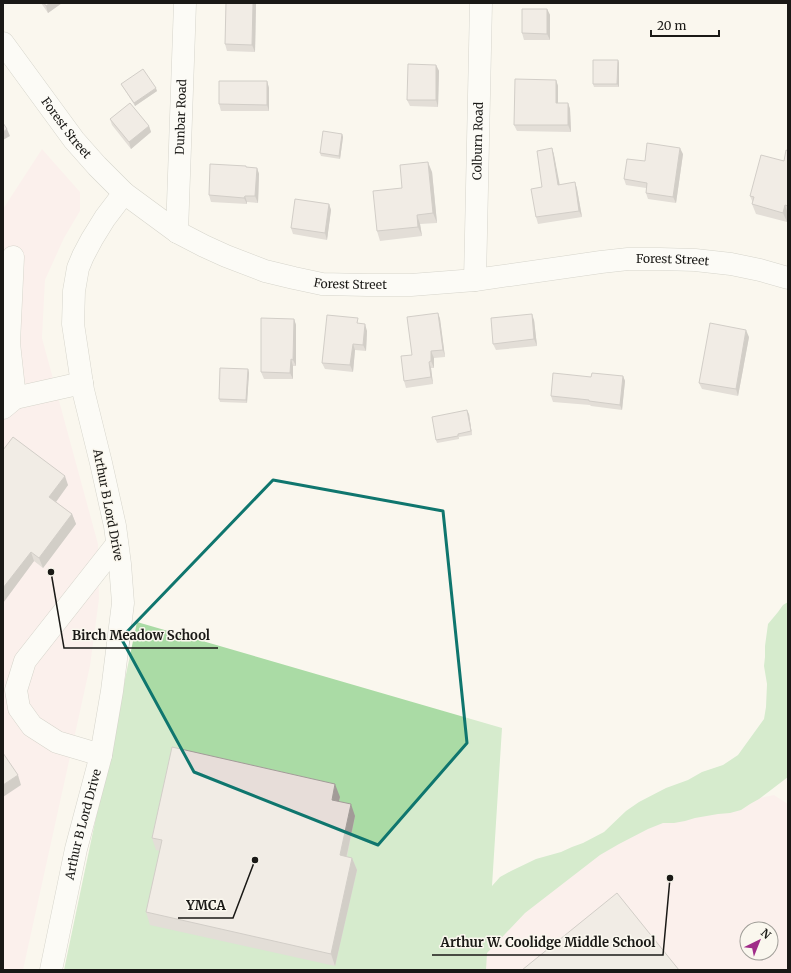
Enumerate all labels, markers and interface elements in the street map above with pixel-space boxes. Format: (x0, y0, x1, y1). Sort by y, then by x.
scale bar (651, 12, 719, 38)
text: 20 m (657, 18, 686, 33)
street label: Dunbar Road (172, 79, 189, 155)
street label: Forest Street (38, 94, 95, 162)
street label: Colburn Road (469, 102, 486, 180)
street label: Forest Street (636, 251, 710, 269)
street label: Forest Street (312, 274, 387, 292)
street label: Arthur B Lord Drive (90, 447, 127, 562)
callout: Birch Meadow School (64, 623, 218, 648)
text: Birch Meadow School (72, 627, 210, 644)
street label: Arthur B Lord Drive (62, 767, 104, 882)
callout: YMCA (178, 893, 233, 918)
text: YMCA (185, 897, 227, 914)
north arrow (739, 921, 779, 961)
text: N (758, 926, 774, 942)
callout: Arthur W. Coolidge Middle School (432, 930, 663, 955)
text: Arthur W. Coolidge Middle School (440, 934, 655, 951)

